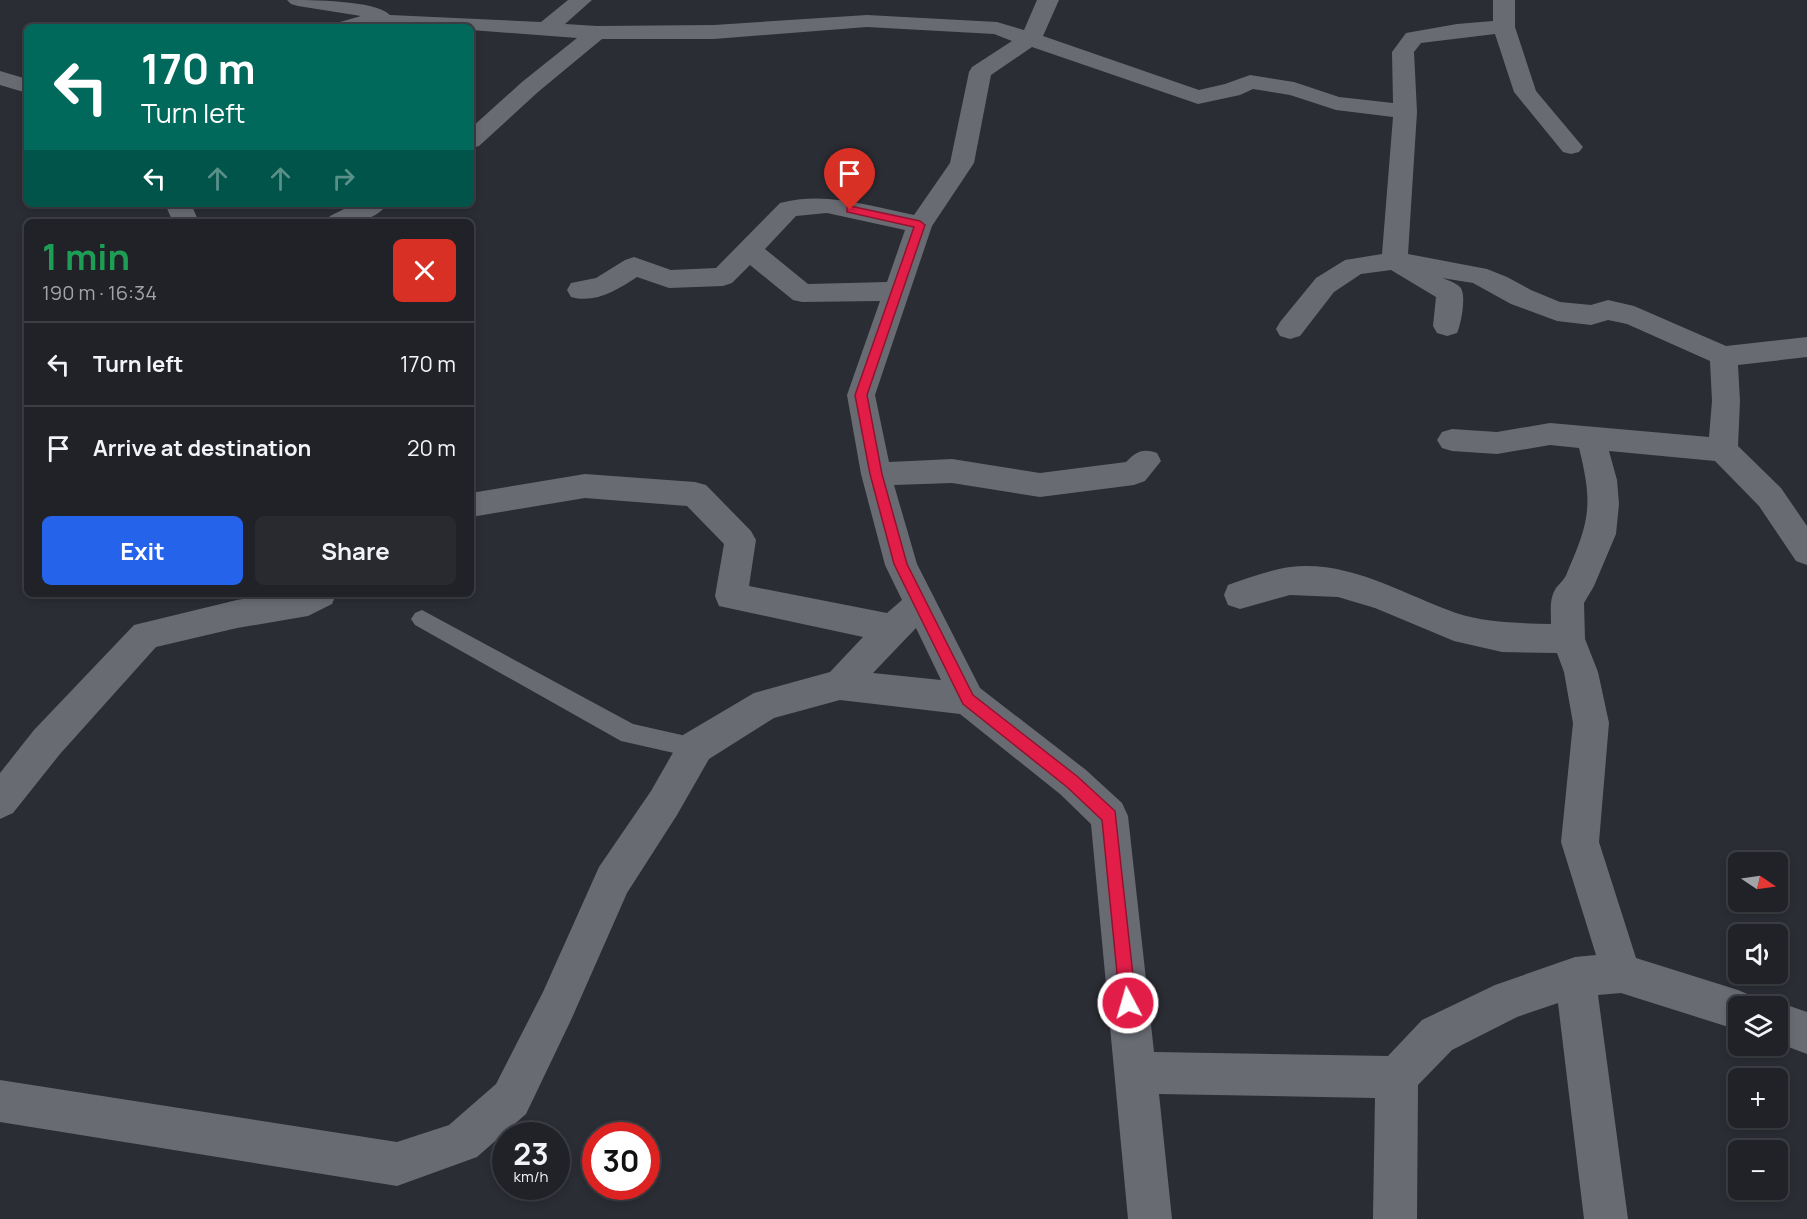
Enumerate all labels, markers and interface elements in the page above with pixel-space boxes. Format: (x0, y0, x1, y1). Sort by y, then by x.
text: 170 m (141, 39, 256, 97)
icon: left (42, 48, 120, 126)
text: Turn left (141, 94, 245, 131)
pin (824, 148, 875, 210)
icon: arrive (833, 157, 866, 190)
icon: left (138, 162, 171, 195)
icon: ahead (201, 162, 234, 195)
icon: ahead (264, 162, 297, 195)
icon: right (327, 162, 360, 195)
text: 1 min (42, 232, 130, 281)
button: close (393, 239, 456, 302)
text: 190 m · 16:34 (42, 279, 157, 306)
icon: left (42, 348, 75, 381)
text: Turn left (93, 349, 183, 379)
text: 170 m (400, 349, 456, 379)
icon: arrive (42, 432, 75, 465)
text: Arrive at destination (93, 433, 311, 463)
text: 20 m (407, 433, 456, 463)
button: Exit (42, 516, 243, 585)
button: Share (255, 516, 456, 585)
north arrow (1728, 852, 1788, 912)
map controls (1728, 852, 1788, 1200)
button: sound (1728, 924, 1788, 984)
position arrow (1096, 971, 1160, 1035)
button: layers (1728, 996, 1788, 1056)
button: + (1728, 1068, 1788, 1128)
speed limit sign: 30 (582, 1122, 660, 1200)
text: 23 (513, 1133, 549, 1174)
button: − (1728, 1140, 1788, 1200)
text: km/h (514, 1166, 548, 1187)

